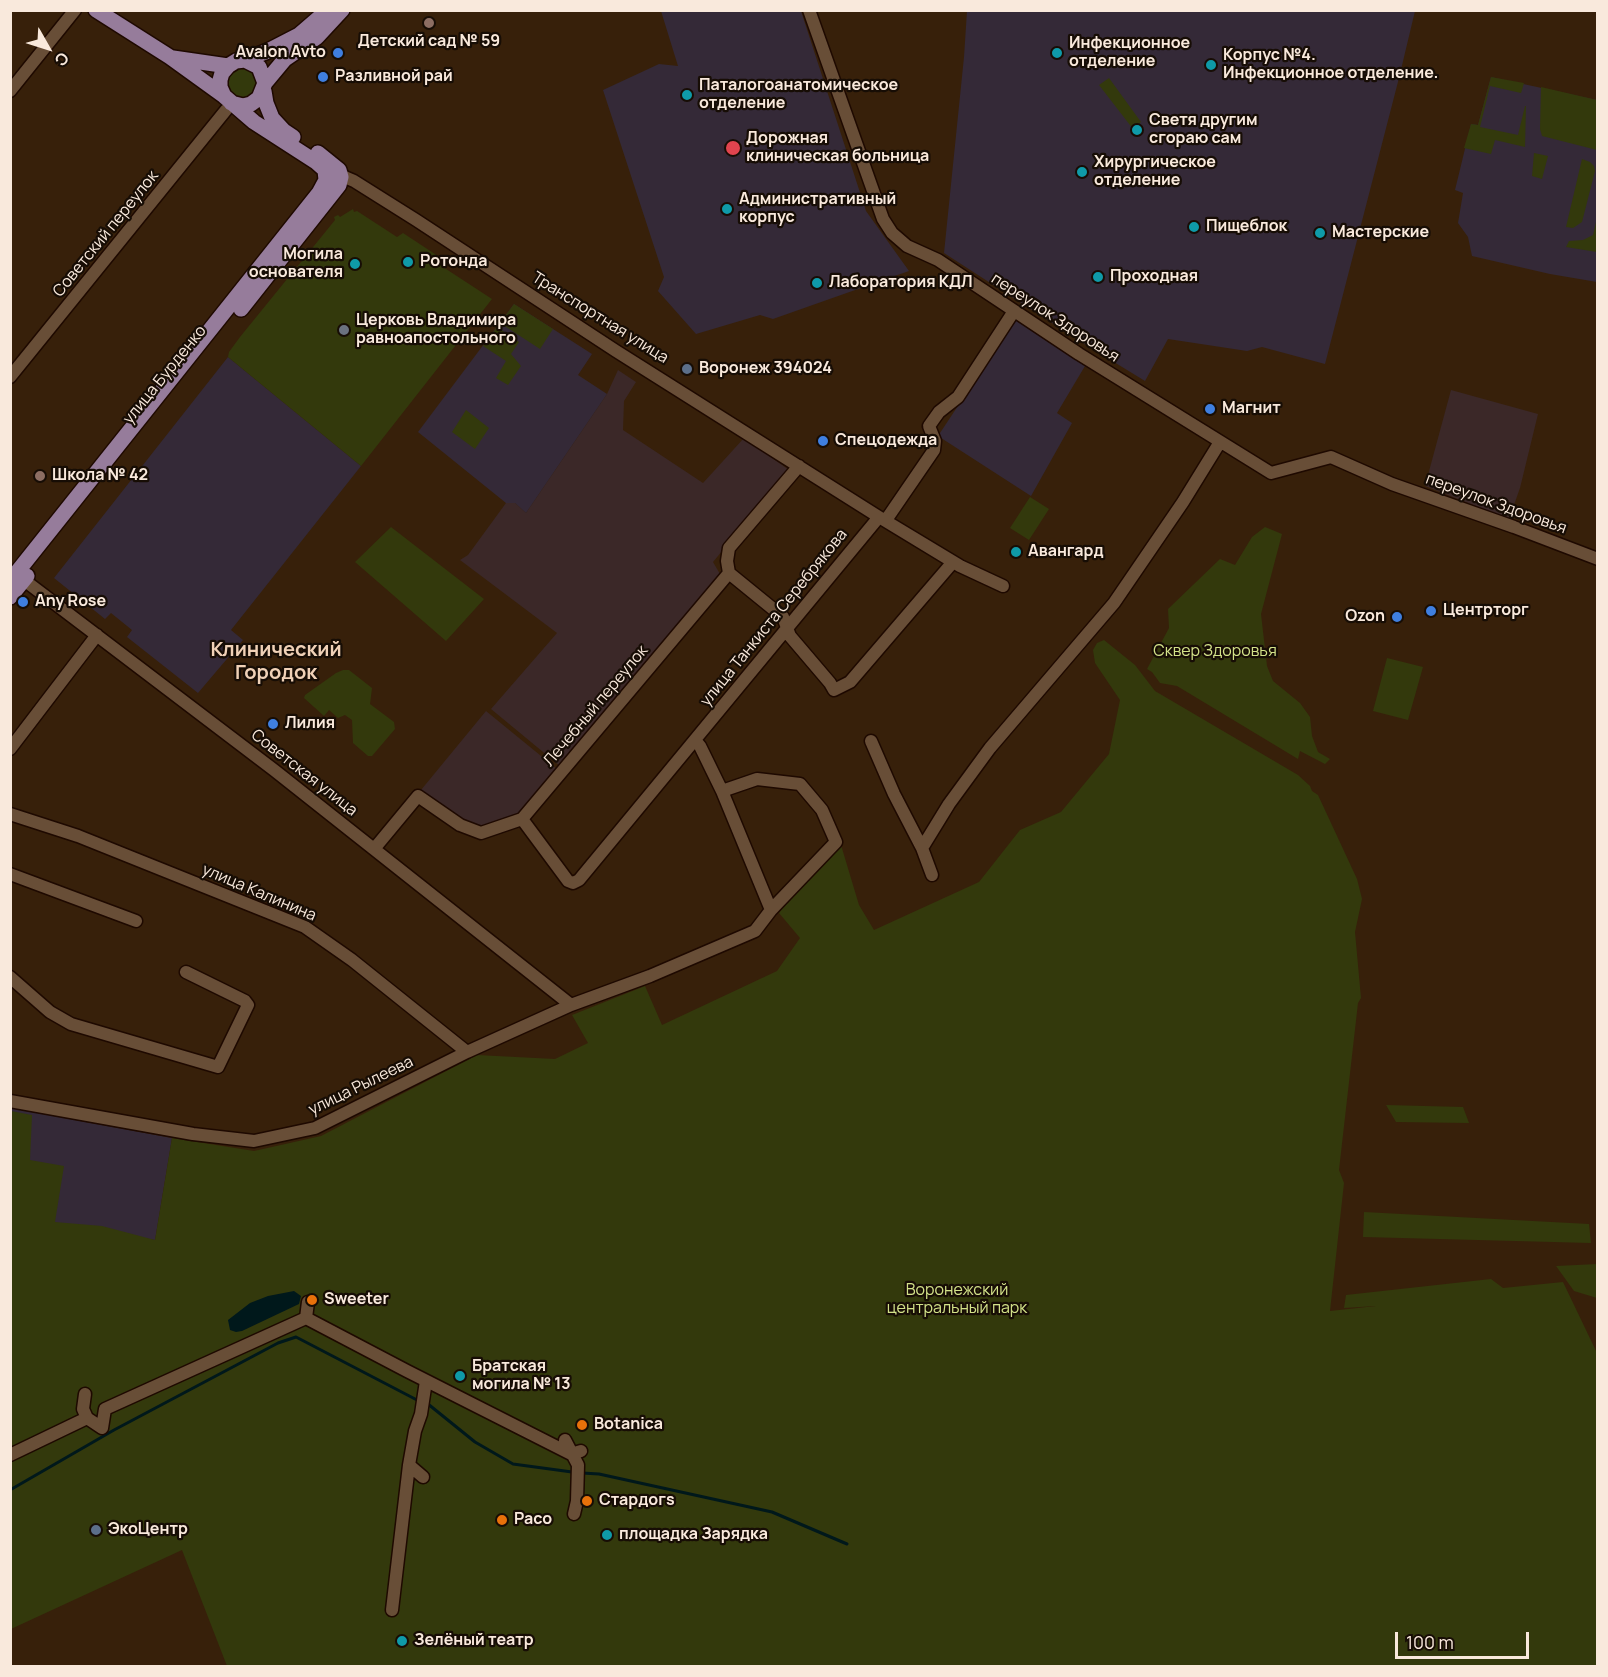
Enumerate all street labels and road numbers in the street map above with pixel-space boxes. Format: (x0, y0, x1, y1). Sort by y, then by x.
street label: Советский переулок (49, 167, 163, 301)
street label: Транспортная улица (528, 268, 672, 368)
street label: переулок Здоровья (987, 270, 1123, 366)
street label: улица Бурденко (119, 322, 211, 428)
street label: переулок Здоровья (1423, 470, 1569, 538)
street label: улица Танкиста Серебрякова (696, 525, 852, 711)
street label: Лечебный переулок (540, 642, 652, 770)
street label: Советская улица (247, 726, 361, 820)
street label: улица Калинина (199, 860, 319, 926)
street label: улица Рылеева (305, 1052, 417, 1120)

